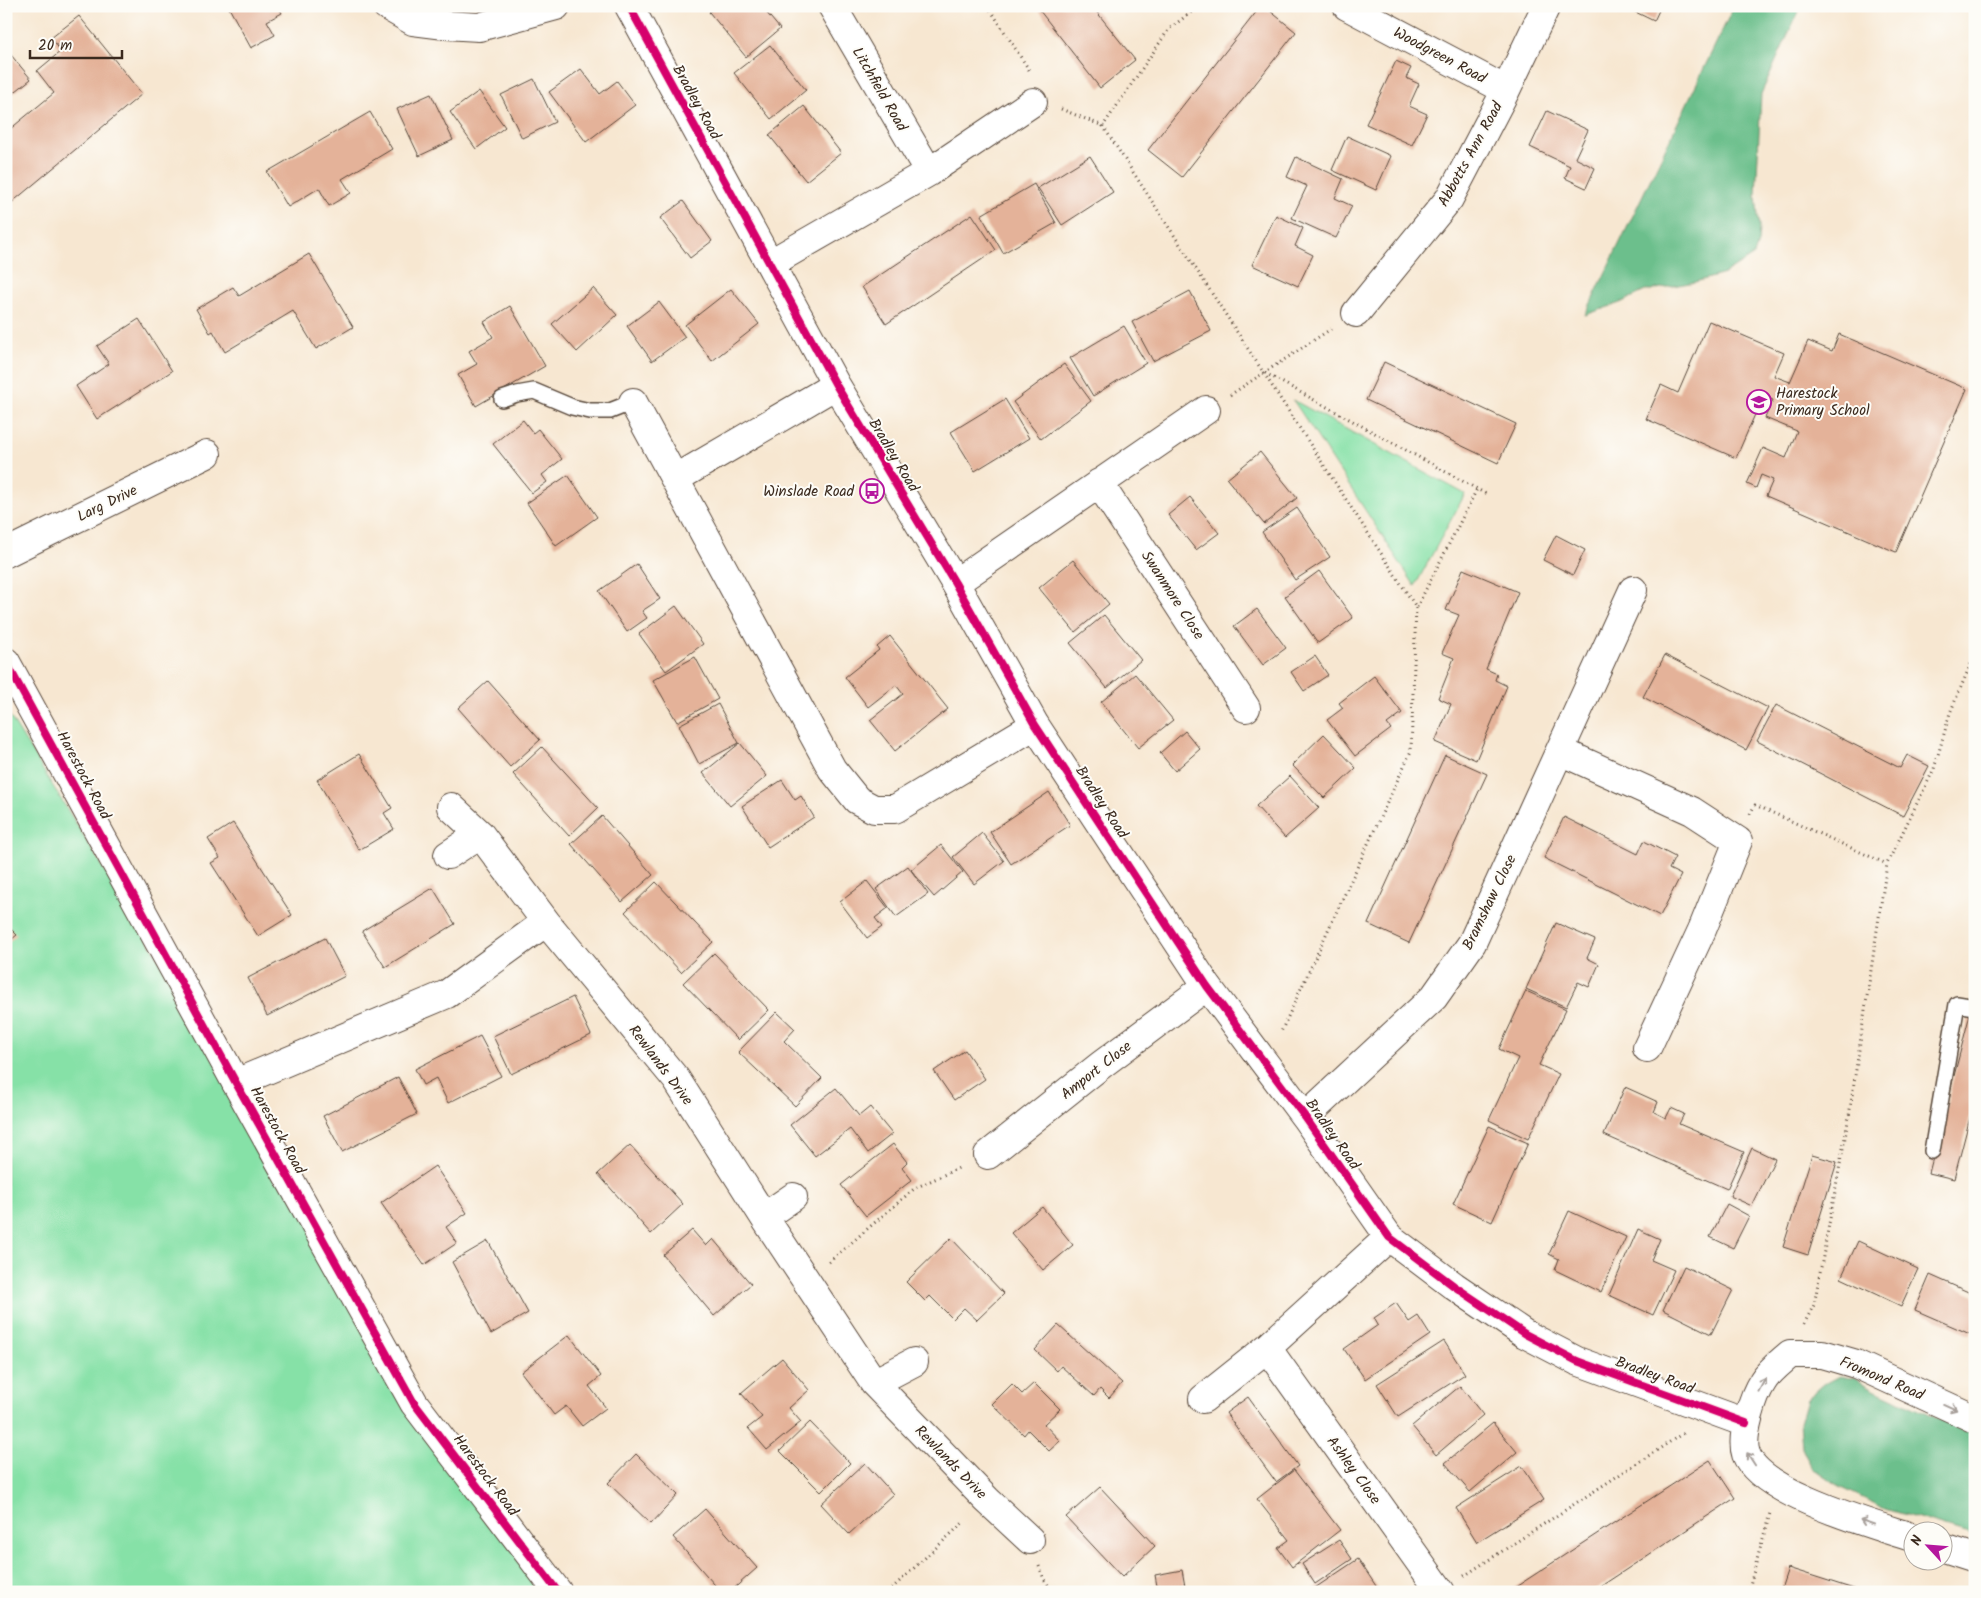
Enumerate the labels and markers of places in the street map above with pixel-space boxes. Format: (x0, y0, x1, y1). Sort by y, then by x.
place label: Harestock Primary School (1776, 382, 1870, 423)
school or university icon: Harestock Primary School (1746, 389, 1772, 415)
bus stop icon: Winslade Road (859, 478, 885, 504)
place label: Winslade Road (763, 480, 855, 504)

